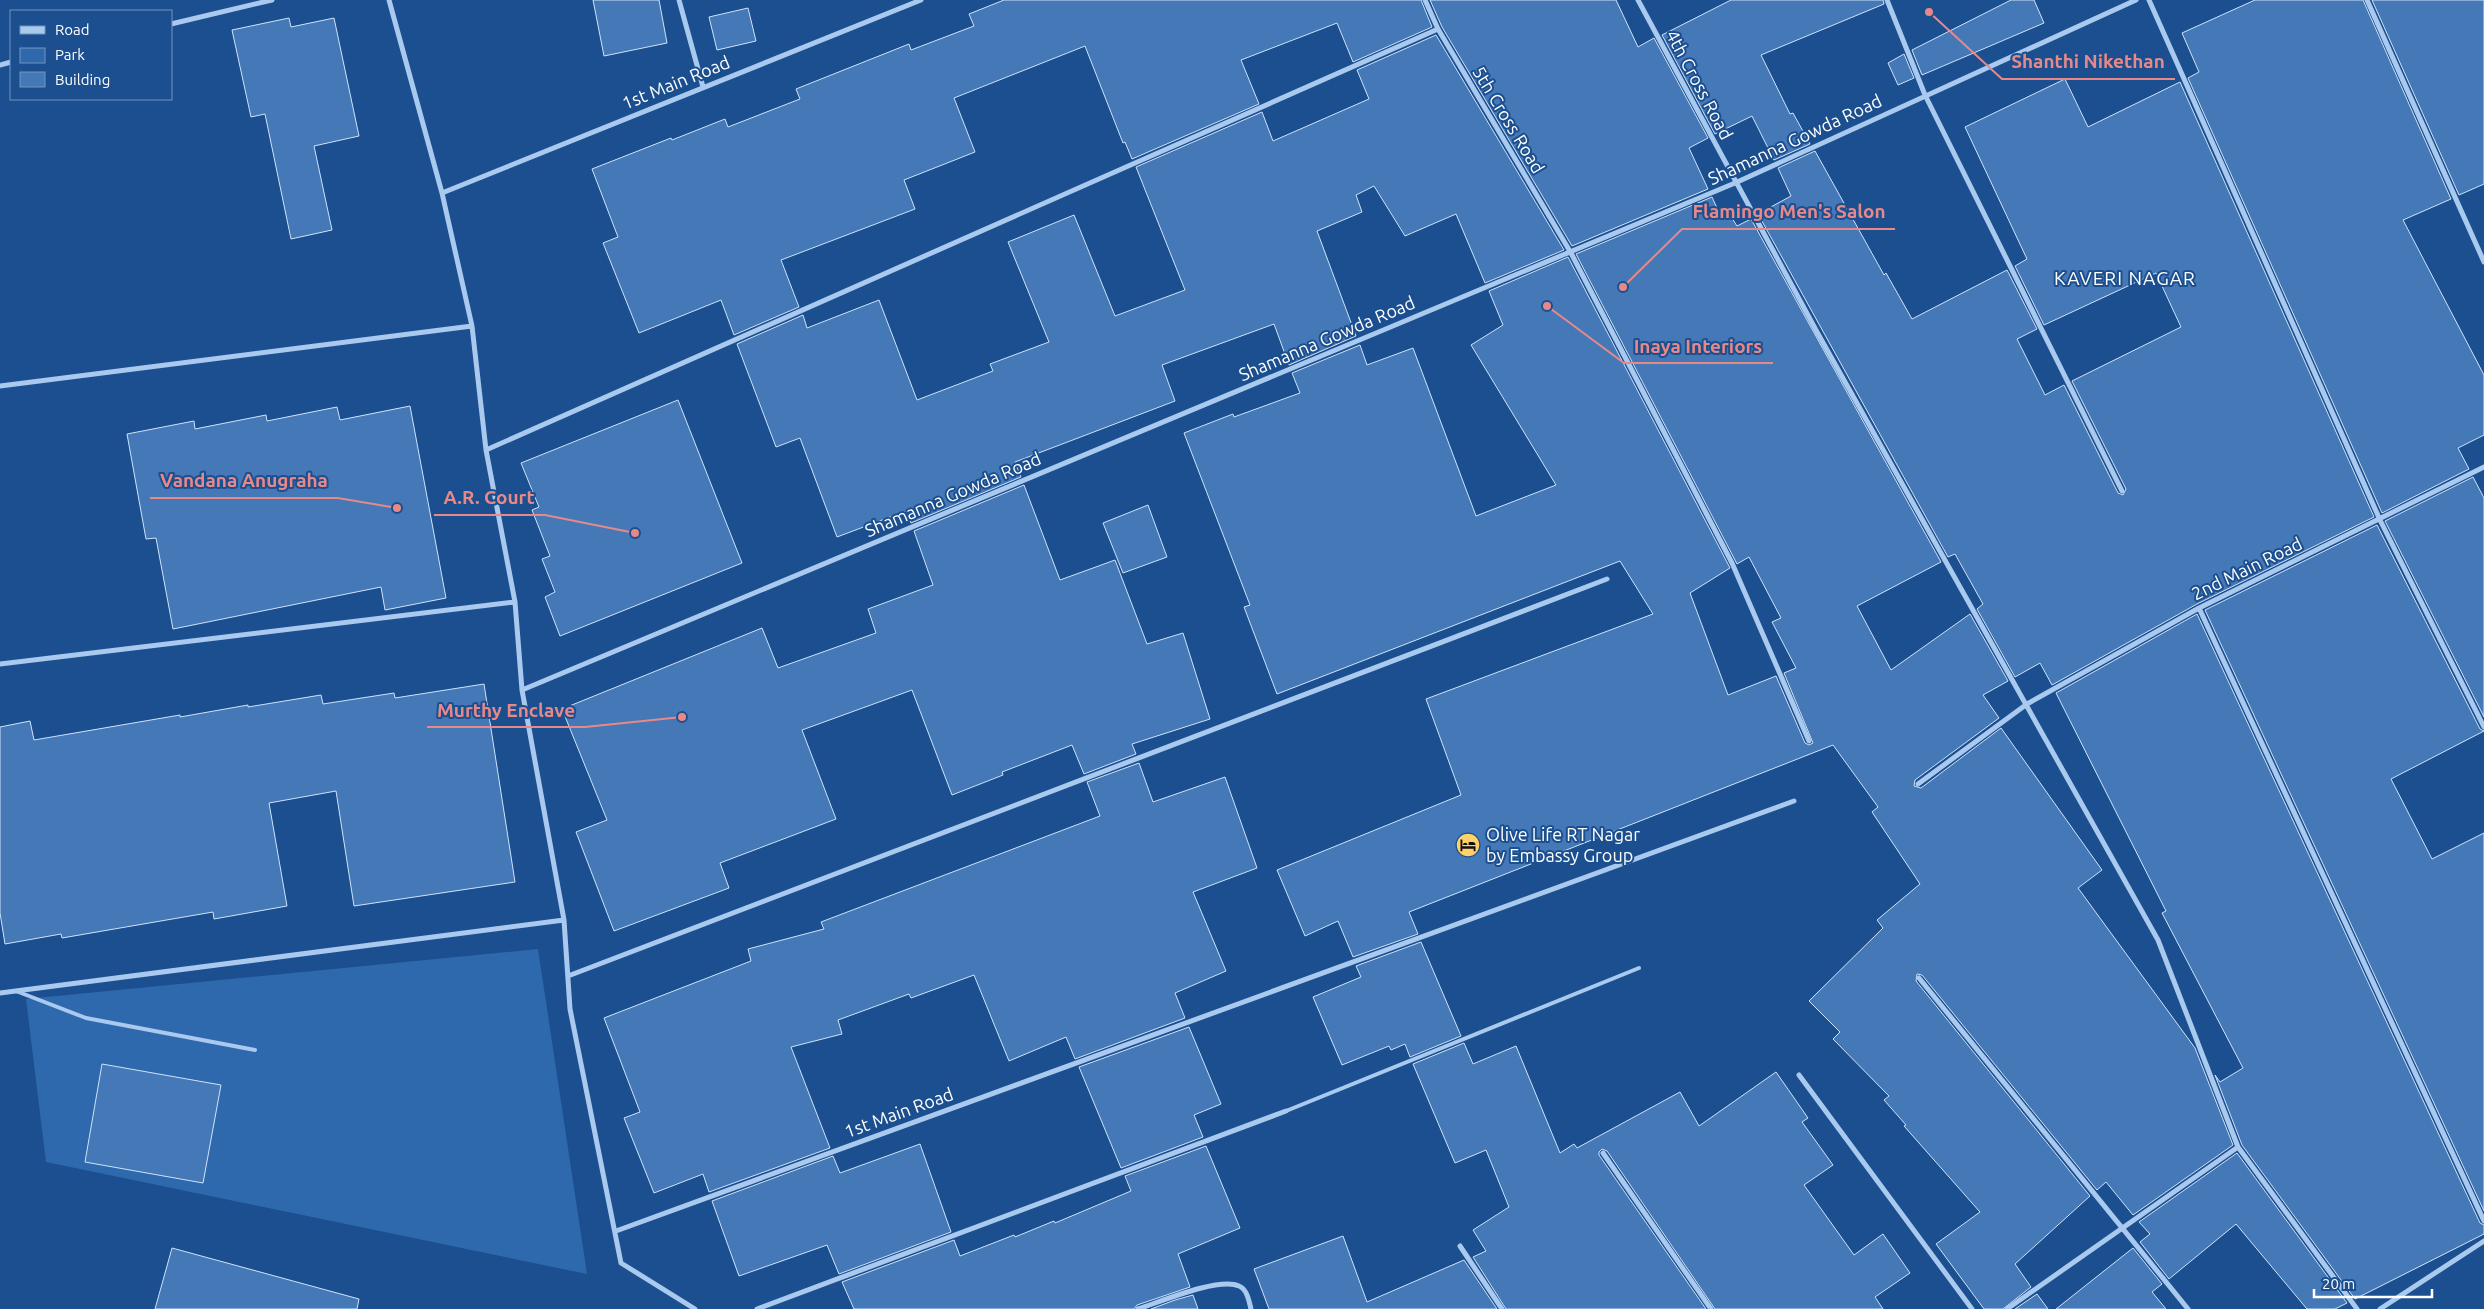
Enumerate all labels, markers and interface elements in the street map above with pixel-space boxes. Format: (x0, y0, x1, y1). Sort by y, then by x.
legend (10, 10, 172, 100)
text: Road (55, 21, 90, 38)
street label: 4th Cross Road (1663, 26, 1737, 143)
callout: Shanthi Nikethan (2002, 45, 2175, 79)
text: Park (55, 46, 85, 63)
text: Shanthi Nikethan (2011, 50, 2165, 72)
street label: 1st Main Road (619, 51, 732, 113)
street label: 5th Cross Road (1469, 62, 1549, 177)
text: Building (55, 71, 110, 88)
street label: Shamanna Gowda Road (1704, 90, 1885, 188)
callout: Flamingo Men's Salon (1682, 195, 1895, 229)
text: Flamingo Men's Salon (1692, 200, 1886, 222)
district label: KAVERI NAGAR (2054, 267, 2196, 289)
street label: Shamanna Gowda Road (1235, 292, 1418, 384)
callout: Inaya Interiors (1624, 329, 1773, 363)
text: Inaya Interiors (1634, 335, 1762, 357)
street label: Shamanna Gowda Road (861, 448, 1044, 540)
callout: Vandana Anugraha (150, 464, 338, 498)
text: Vandana Anugraha (160, 469, 328, 491)
callout: A.R. Court (434, 481, 545, 515)
text: A.R. Court (443, 486, 535, 508)
street label: 2nd Main Road (2188, 533, 2305, 603)
callout: Murthy Enclave (427, 693, 585, 727)
text: Murthy Enclave (437, 699, 575, 721)
place label: Olive Life RT Nagar by Embassy Group (1486, 824, 1640, 865)
hotel icon: Olive Life RT Nagar by Embassy Group (1455, 832, 1481, 858)
street label: 1st Main Road (842, 1083, 956, 1141)
scale bar (2314, 1266, 2432, 1298)
text: 20 m (2322, 1275, 2355, 1292)

